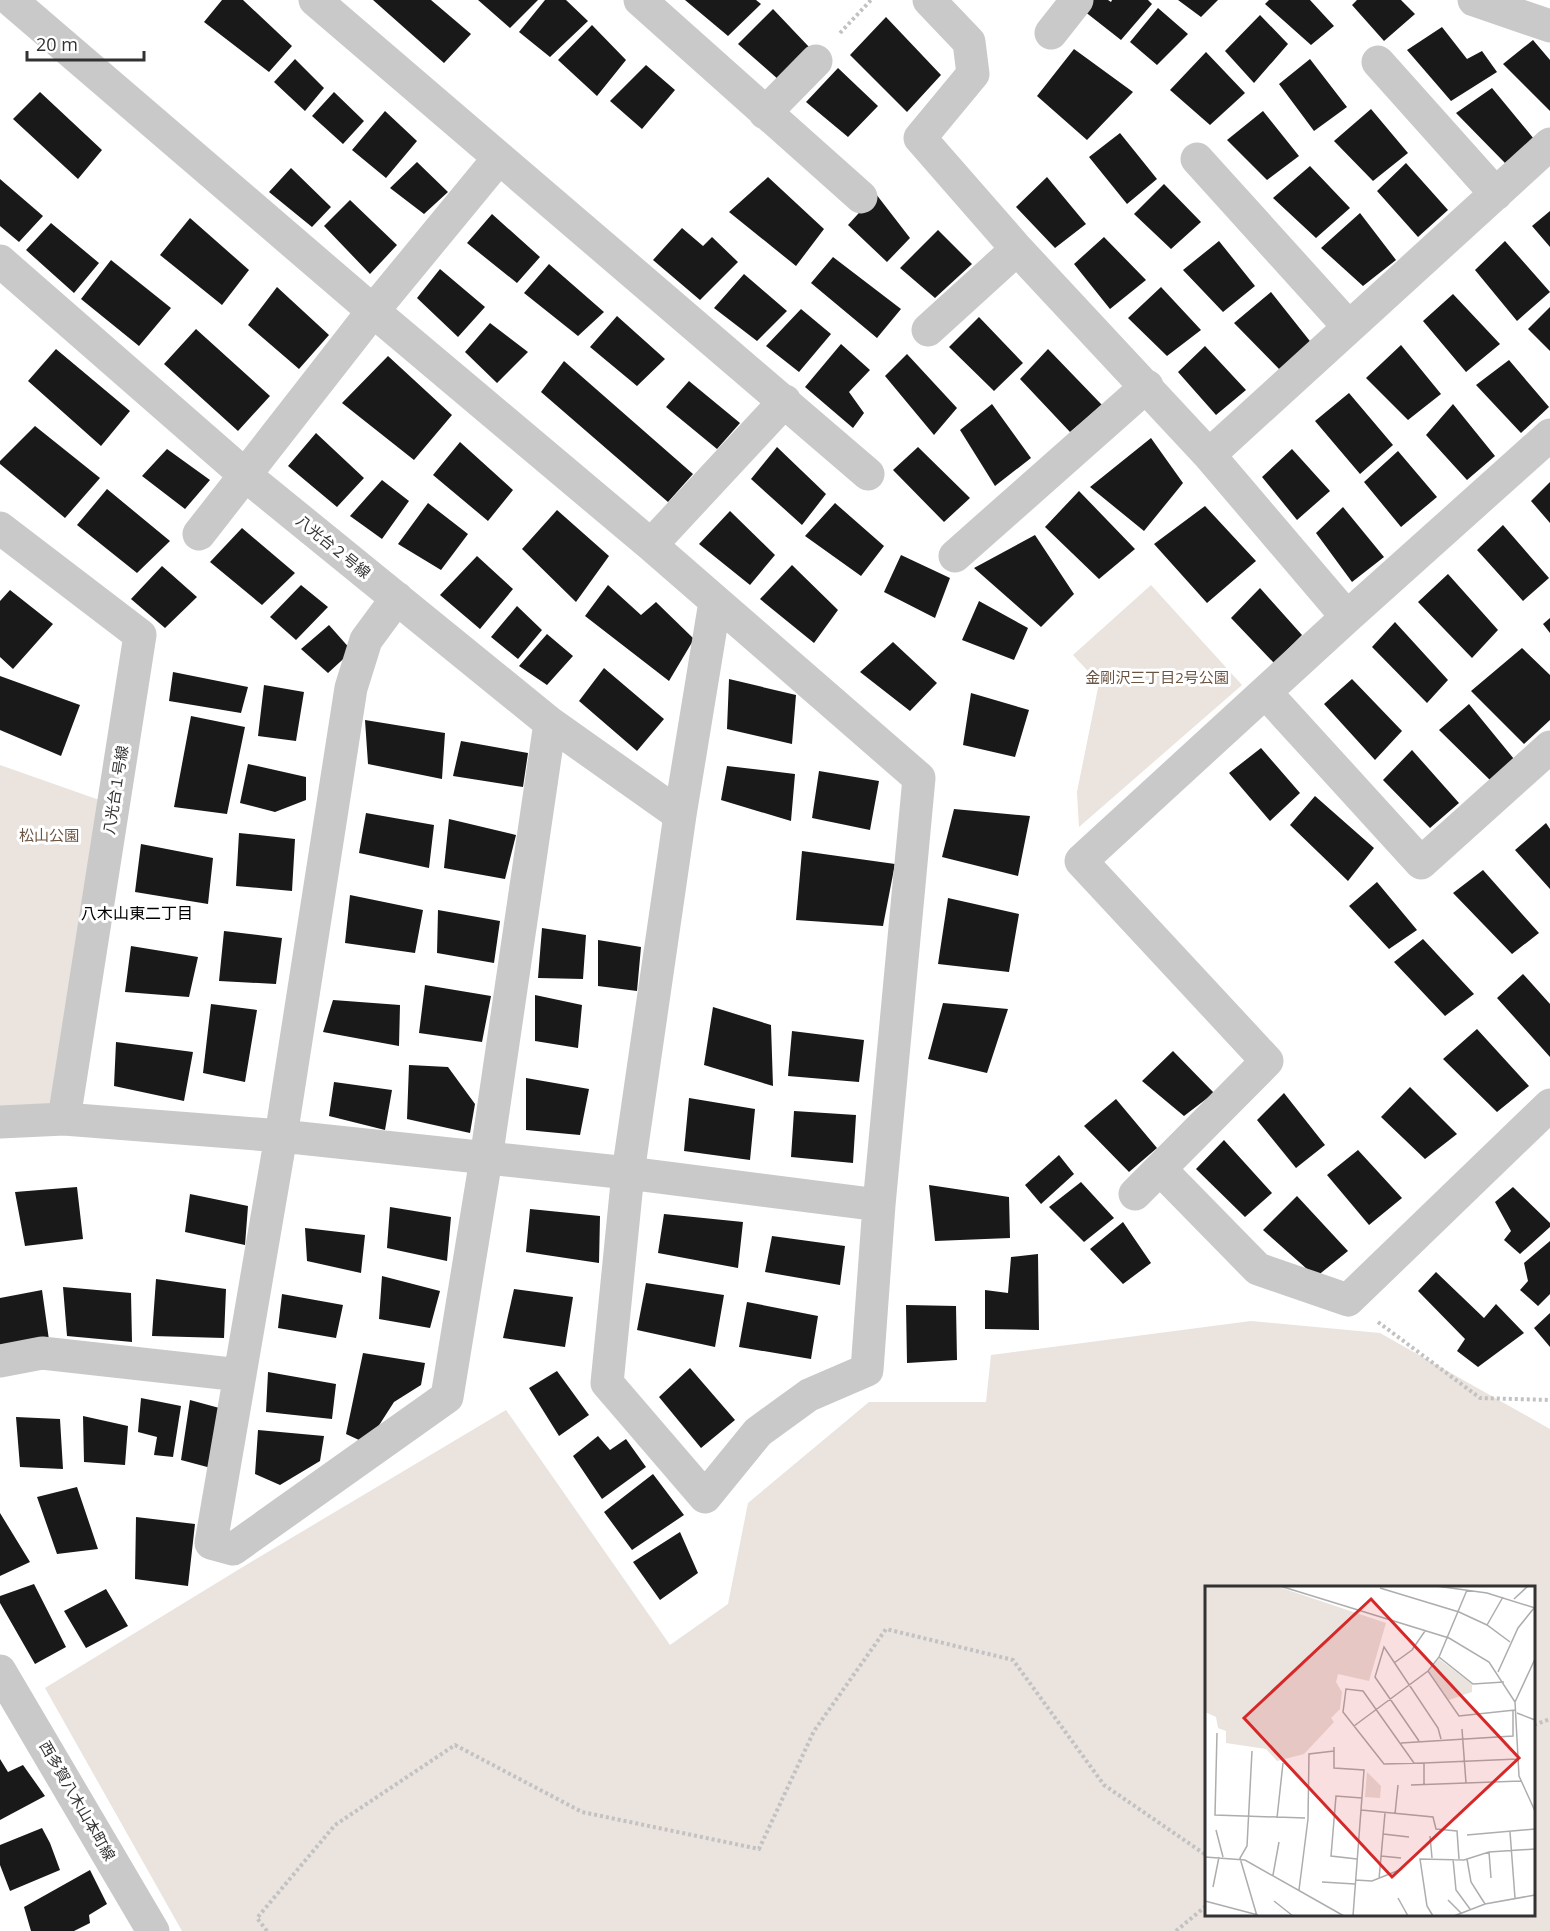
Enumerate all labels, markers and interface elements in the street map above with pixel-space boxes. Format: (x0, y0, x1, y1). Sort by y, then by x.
scale bar (27, 24, 144, 62)
text: 20 m (36, 32, 78, 56)
street label: 八光台２号線 (292, 510, 375, 582)
park label: 金剛沢三丁目2号公園 (1085, 667, 1229, 687)
street label: 八光台１号線 (98, 744, 132, 836)
park label: 松山公園 (19, 825, 79, 845)
district label: 八木山東二丁目 (81, 902, 193, 924)
inset map (1205, 1586, 1535, 1916)
street label: 西多賀八木山本町線 (35, 1737, 120, 1864)

